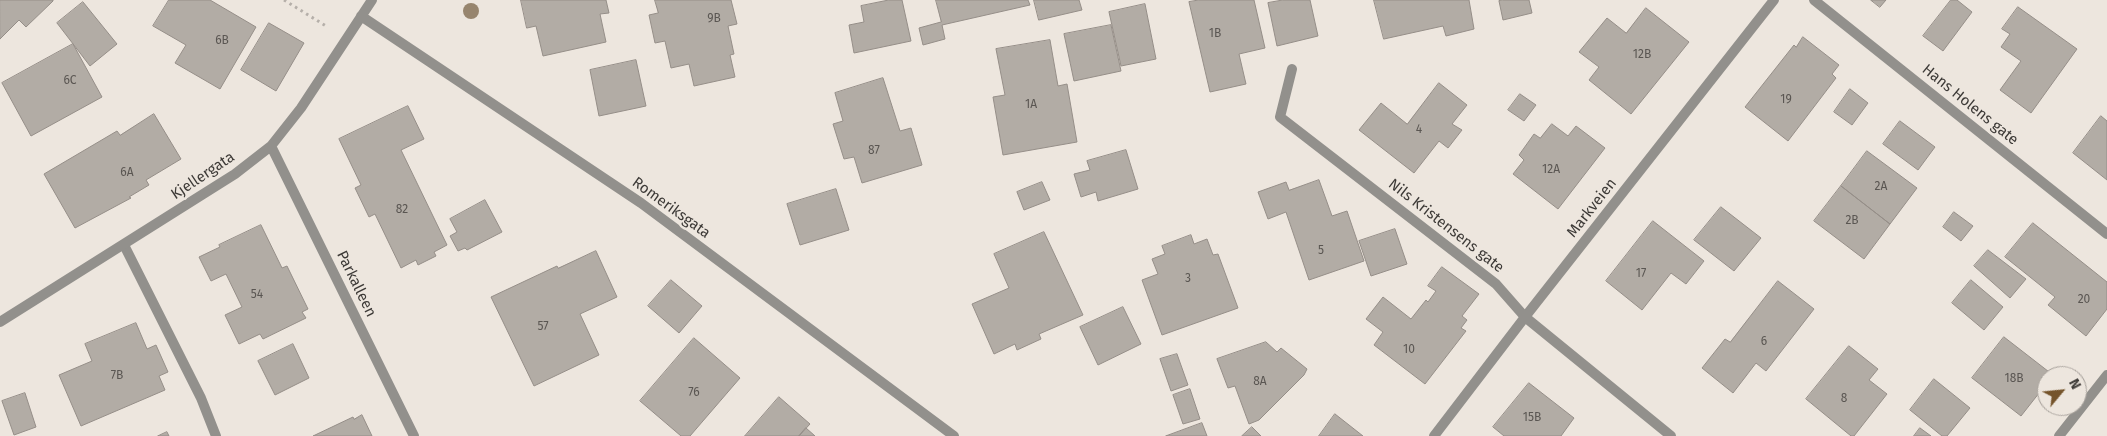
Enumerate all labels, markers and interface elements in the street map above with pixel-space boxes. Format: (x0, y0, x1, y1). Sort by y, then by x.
house number: 9B (707, 12, 721, 26)
house number: 1B (1209, 27, 1221, 41)
house number: 6B (215, 34, 229, 48)
house number: 12B (1633, 48, 1651, 62)
street label: Hans Holens gate (1918, 61, 2022, 149)
house number: 6C (63, 74, 77, 88)
house number: 19 (1780, 93, 1792, 107)
house number: 1A (1025, 98, 1037, 112)
house number: 4 (1416, 123, 1422, 137)
house number: 87 (868, 144, 880, 158)
street label: Kjellergata (168, 148, 238, 204)
house number: 12A (1542, 163, 1560, 177)
house number: 6A (120, 166, 134, 180)
street label: Romeriksgata (628, 174, 714, 242)
street label: Nils Kristensens gate (1385, 175, 1507, 277)
street label: Markveien (1563, 175, 1621, 241)
house number: 2A (1875, 180, 1887, 194)
house number: 82 (396, 203, 408, 217)
house number: 2B (1845, 214, 1859, 228)
house number: 5 (1318, 244, 1324, 258)
street label: Parkalleen (332, 248, 380, 320)
house number: 17 (1636, 267, 1646, 281)
house number: 3 (1185, 272, 1191, 286)
house number: 54 (251, 288, 263, 302)
house number: 20 (2078, 293, 2090, 307)
house number: 57 (537, 320, 549, 334)
house number: 6 (1761, 335, 1767, 349)
house number: 10 (1403, 343, 1415, 357)
north arrow (2037, 366, 2087, 416)
house number: 7B (111, 369, 123, 383)
house number: 18B (2004, 372, 2024, 386)
house number: 8A (1253, 375, 1267, 389)
text: N (2065, 376, 2084, 392)
house number: 76 (688, 386, 700, 400)
house number: 8 (1841, 392, 1847, 406)
house number: 15B (1523, 411, 1541, 425)

